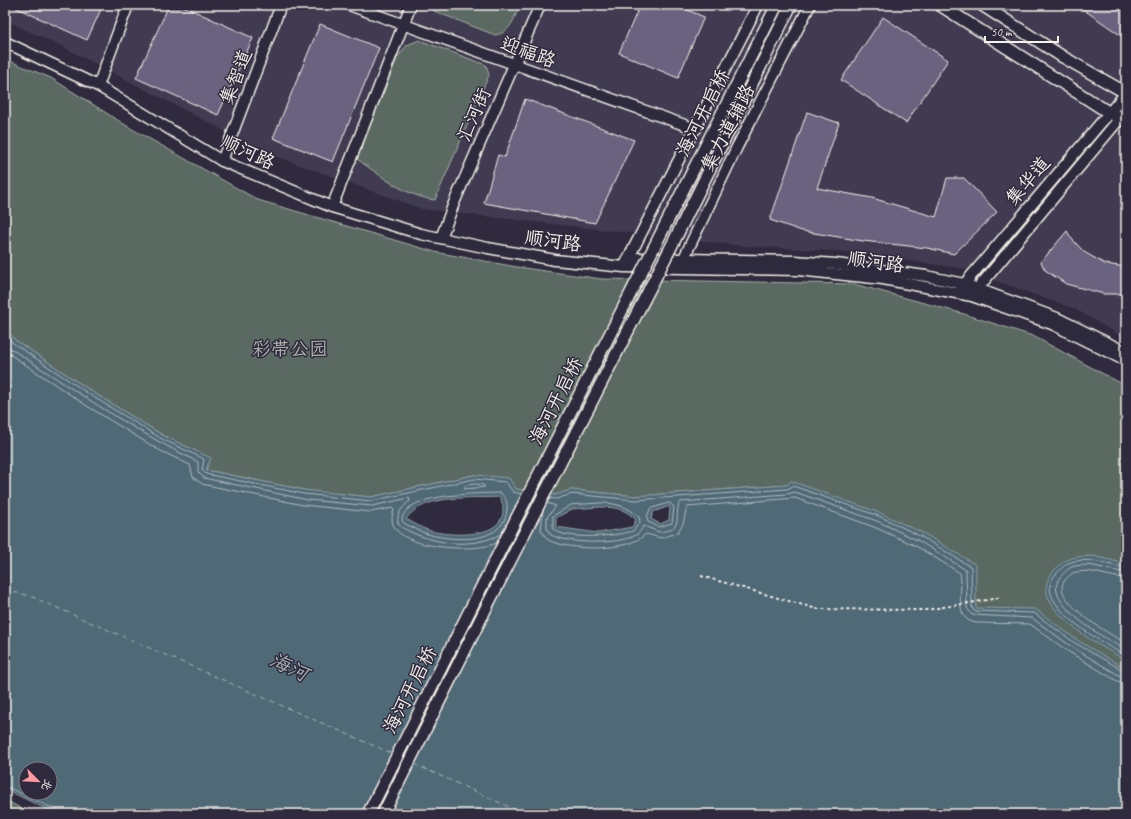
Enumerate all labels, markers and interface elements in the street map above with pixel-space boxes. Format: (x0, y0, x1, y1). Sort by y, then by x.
scale bar (985, 18, 1058, 44)
text: 50 m (991, 24, 1013, 40)
street label: 迎福路 (497, 31, 559, 73)
street label: 集智道 (215, 46, 257, 108)
street label: 海河开启桥 (671, 65, 735, 161)
street label: 集力道辅路 (696, 80, 760, 176)
street label: 汇河街 (451, 84, 497, 146)
street label: 顺河路 (217, 129, 279, 175)
street label: 集华道 (1000, 151, 1056, 211)
street label: 顺河路 (523, 225, 583, 257)
street label: 顺河路 (846, 246, 906, 278)
park label: 彩带公园 (252, 337, 328, 361)
street label: 海河开启桥 (524, 353, 588, 449)
street label: 海河开启桥 (378, 642, 442, 738)
water label: 海河 (266, 647, 315, 688)
north arrow (18, 761, 58, 801)
text: 北 (39, 777, 56, 793)

